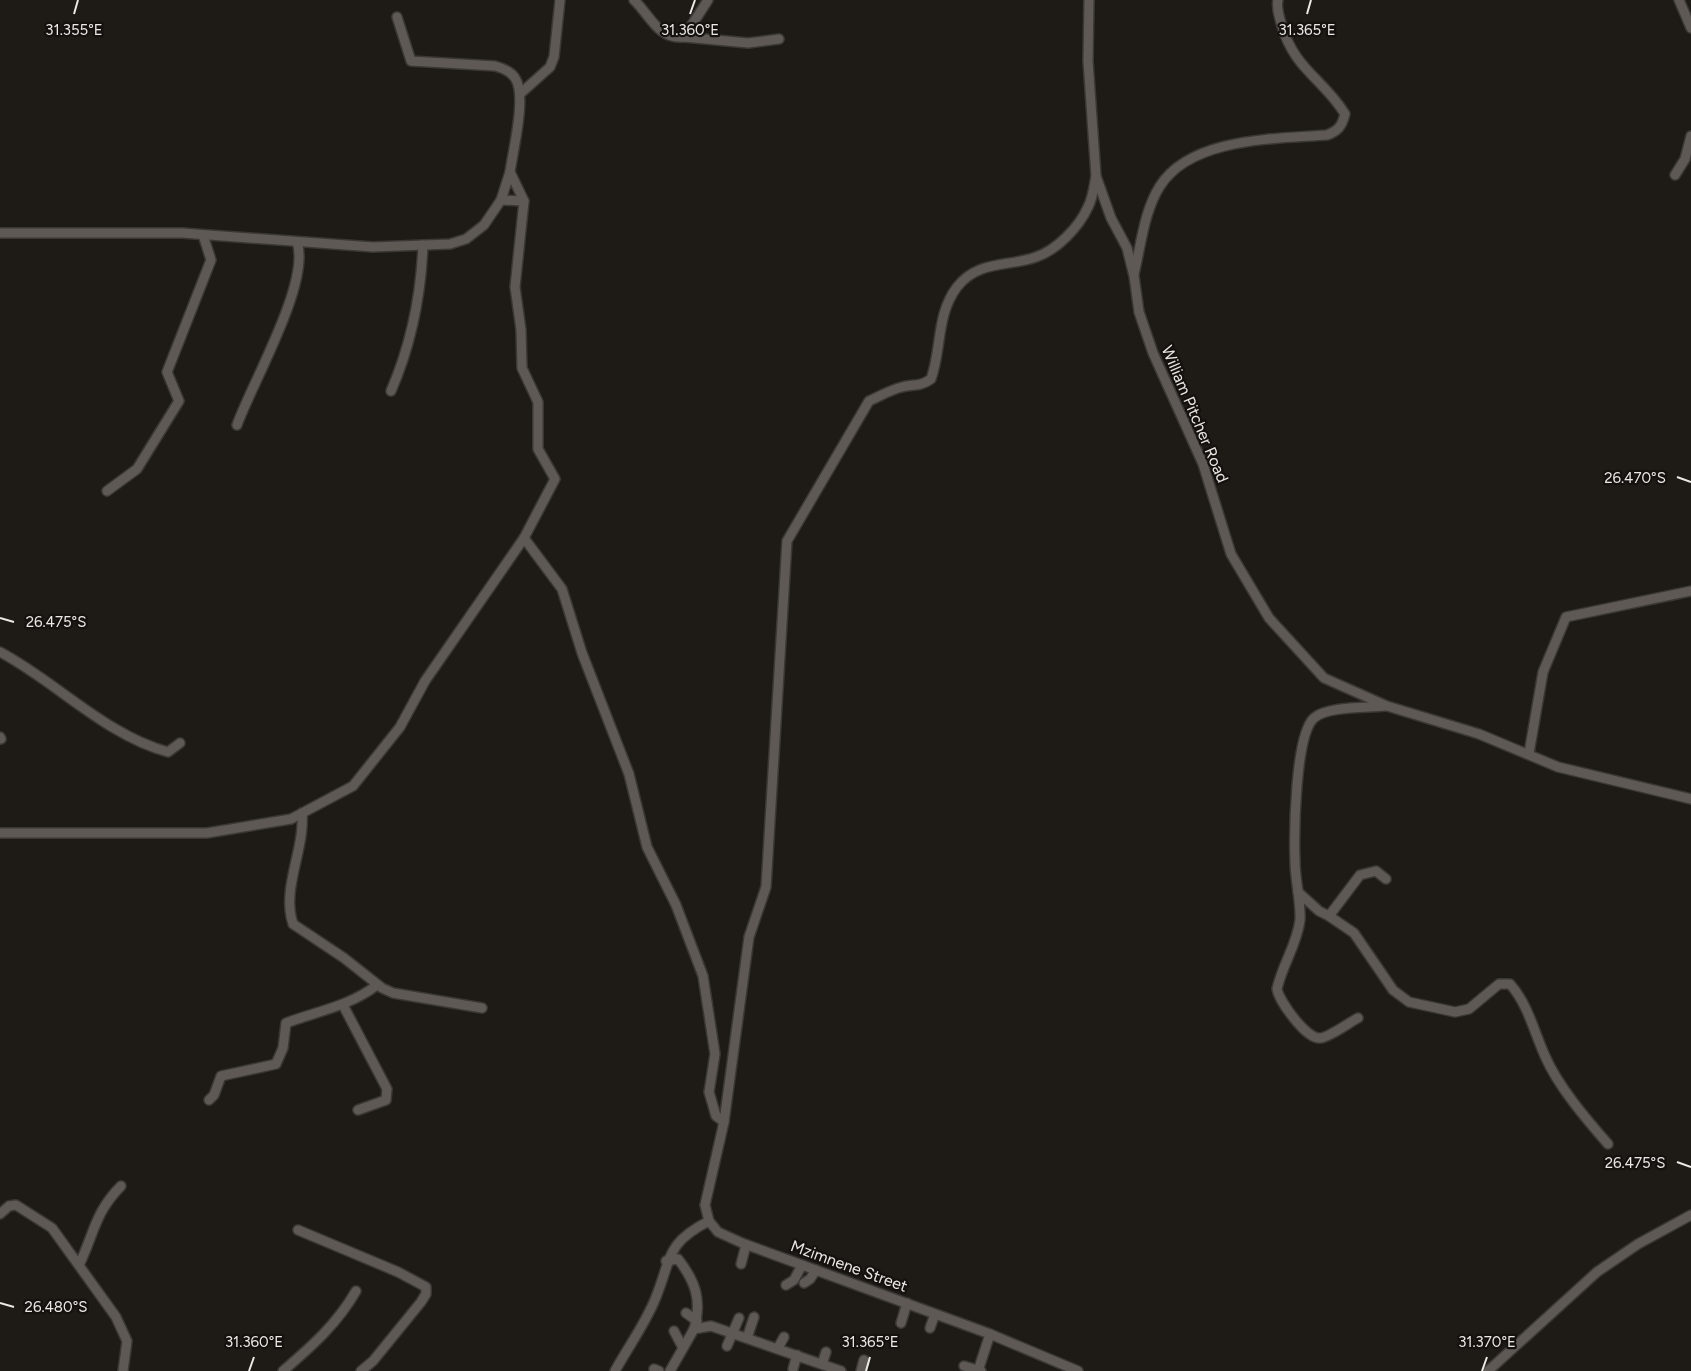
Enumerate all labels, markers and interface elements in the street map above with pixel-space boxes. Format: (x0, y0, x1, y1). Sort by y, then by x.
text: 31.355°E (45, 21, 103, 39)
text: 31.360°E (661, 21, 719, 39)
text: 31.365°E (1278, 21, 1336, 39)
street label: William Pitcher Road (1158, 343, 1232, 485)
text: 26.470°S (1604, 469, 1666, 487)
text: 26.475°S (26, 613, 86, 631)
text: 26.475°S (1605, 1154, 1665, 1172)
street label: Mzimnene Street (788, 1236, 910, 1296)
text: 26.480°S (25, 1298, 87, 1316)
text: 31.360°E (225, 1333, 283, 1351)
text: 31.365°E (841, 1333, 899, 1351)
text: 31.370°E (1458, 1333, 1516, 1351)

